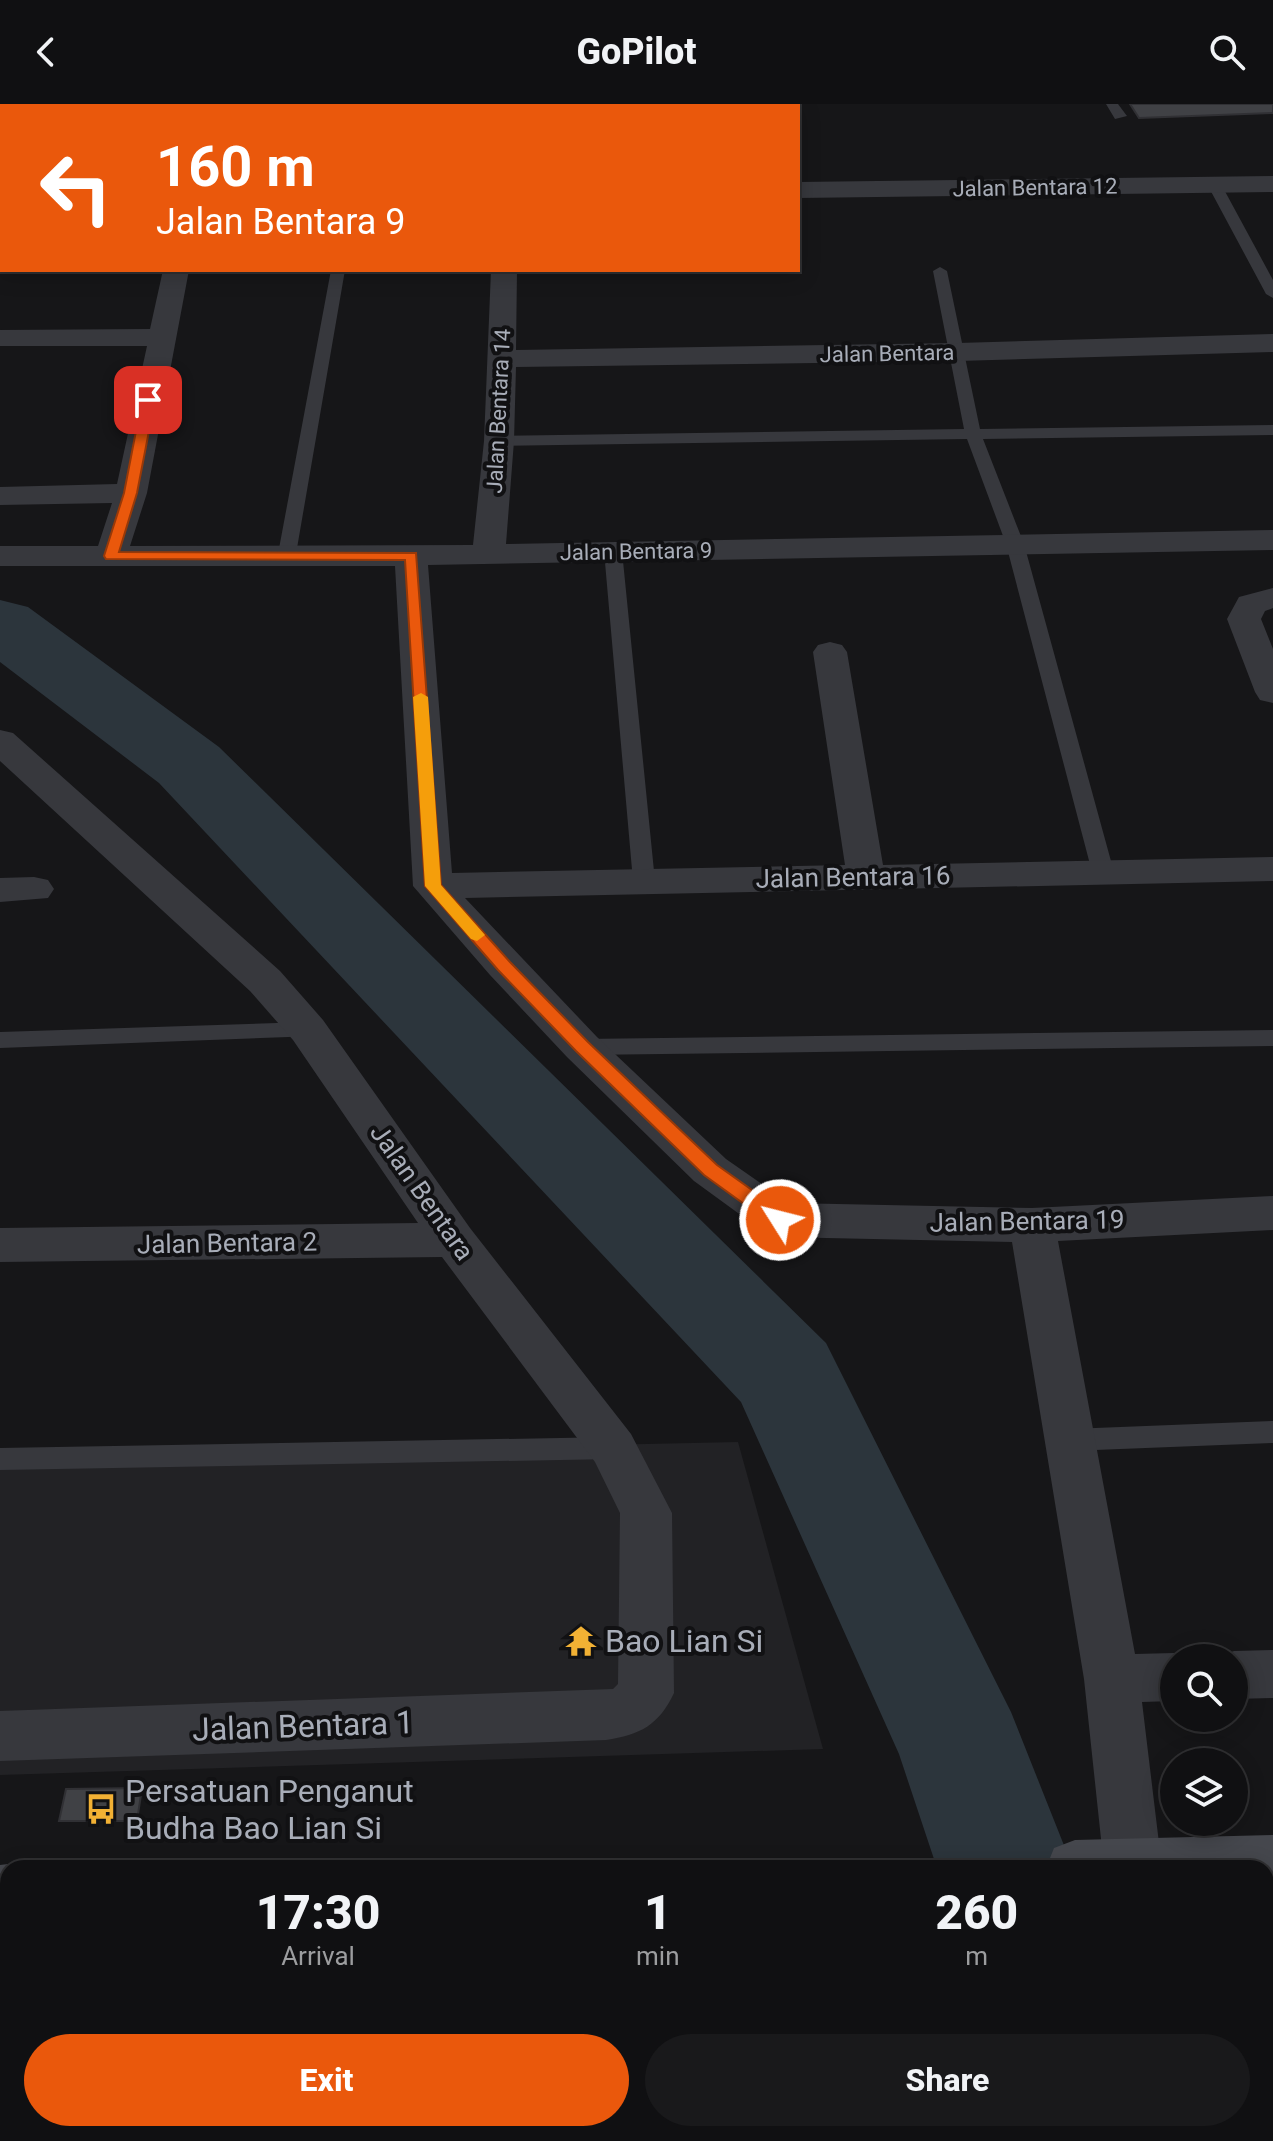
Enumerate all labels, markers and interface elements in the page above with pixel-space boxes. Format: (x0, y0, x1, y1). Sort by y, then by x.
icon: back (24, 30, 68, 74)
icon: search (1205, 30, 1249, 74)
text: GoPilot (576, 31, 697, 73)
text: 160 m (156, 134, 315, 200)
icon: left (24, 136, 128, 240)
street label: Jalan Bentara 12 (952, 174, 1118, 201)
text: Jalan Bentara 9 (156, 201, 406, 243)
street label: Jalan Bentara 14 (482, 328, 515, 494)
street label: Jalan Bentara (819, 340, 955, 367)
pin (114, 366, 182, 434)
icon: arrive (126, 378, 170, 422)
street label: Jalan Bentara 9 (560, 538, 712, 565)
street label: Jalan Bentara 16 (755, 860, 951, 894)
street label: Jalan Bentara (364, 1118, 480, 1266)
position arrow (738, 1178, 822, 1262)
street label: Jalan Bentara 19 (929, 1204, 1125, 1238)
street label: Jalan Bentara 2 (137, 1226, 317, 1260)
place label: Bao Lian Si (605, 1622, 763, 1660)
temple icon: Bao Lian Si (564, 1624, 598, 1658)
map controls (1160, 1644, 1248, 1836)
button: search (1160, 1644, 1248, 1732)
street label: Jalan Bentara 1 (191, 1703, 415, 1749)
button: layers (1160, 1748, 1248, 1836)
place label: Persatuan Penganut Budha Bao Lian Si (125, 1772, 414, 1847)
bus stop icon: Persatuan Penganut Budha Bao Lian Si (84, 1792, 118, 1826)
text: 17:30 (256, 1884, 380, 1941)
text: 1 (644, 1884, 672, 1941)
text: 260 (935, 1884, 1018, 1941)
text: Arrival (281, 1941, 355, 1971)
text: min (636, 1941, 680, 1971)
text: m (965, 1941, 988, 1971)
button: Exit (24, 2034, 629, 2126)
button: Share (645, 2034, 1250, 2126)

